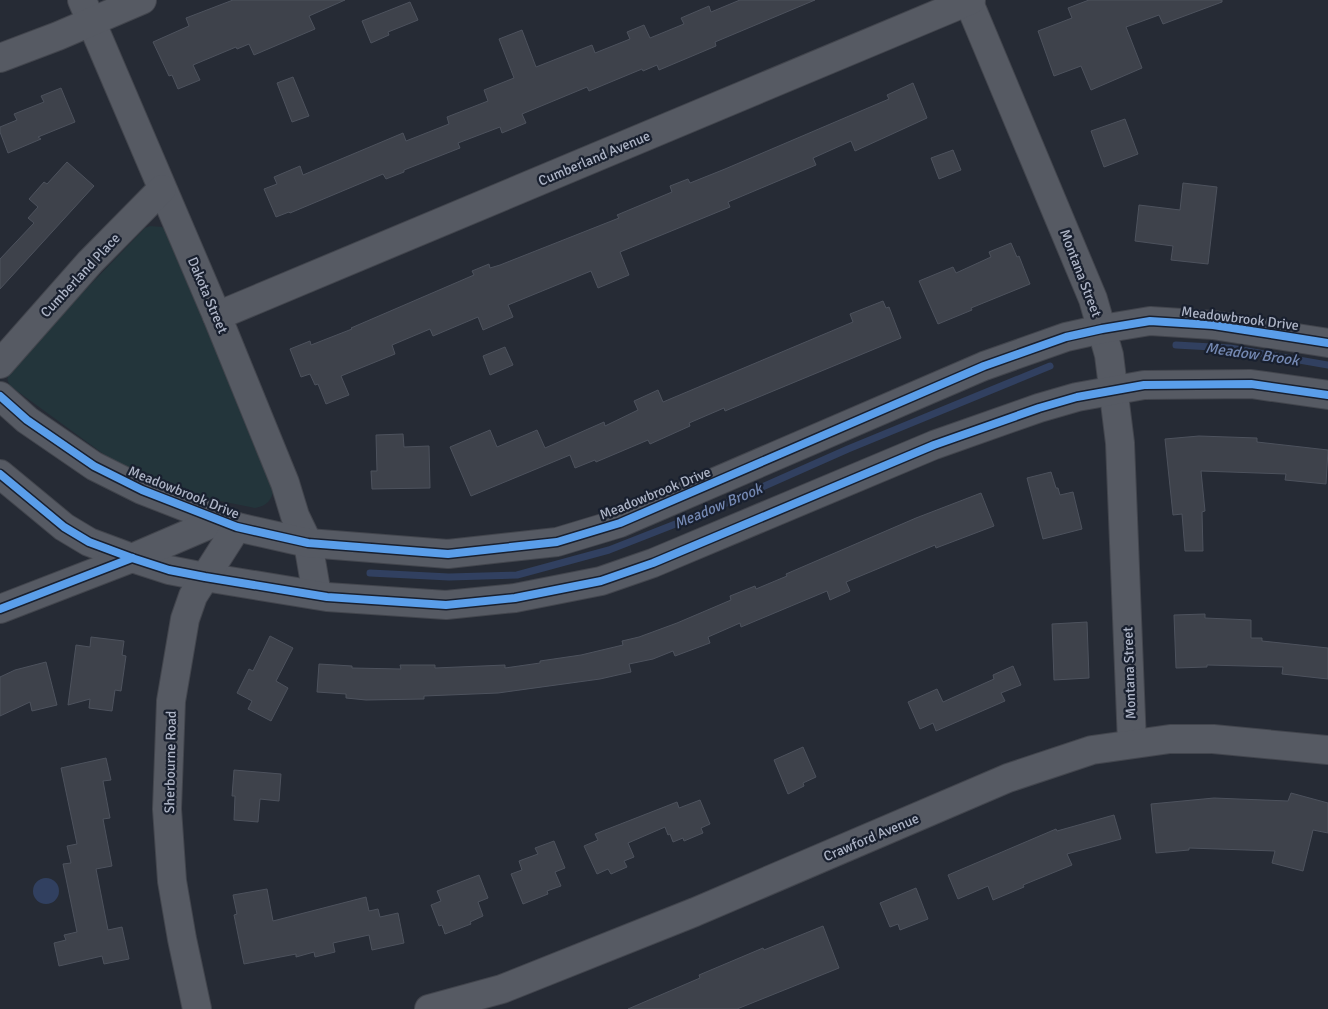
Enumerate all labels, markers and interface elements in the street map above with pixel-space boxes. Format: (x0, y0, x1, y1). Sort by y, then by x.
street label: Cumberland Avenue (536, 127, 653, 190)
street label: Montana Street (1056, 227, 1105, 319)
street label: Cumberland Place (37, 230, 124, 321)
street label: Dakota Street (184, 254, 231, 336)
street label: Meadowbrook Drive (1180, 303, 1300, 334)
water label: Meadow Brook (1204, 339, 1301, 370)
street label: Meadowbrook Drive (126, 462, 242, 522)
street label: Meadowbrook Drive (597, 463, 713, 523)
water label: Meadow Brook (671, 479, 766, 533)
street label: Montana Street (1119, 626, 1140, 720)
street label: Sherbourne Road (161, 711, 180, 814)
street label: Crawford Avenue (821, 810, 921, 865)

